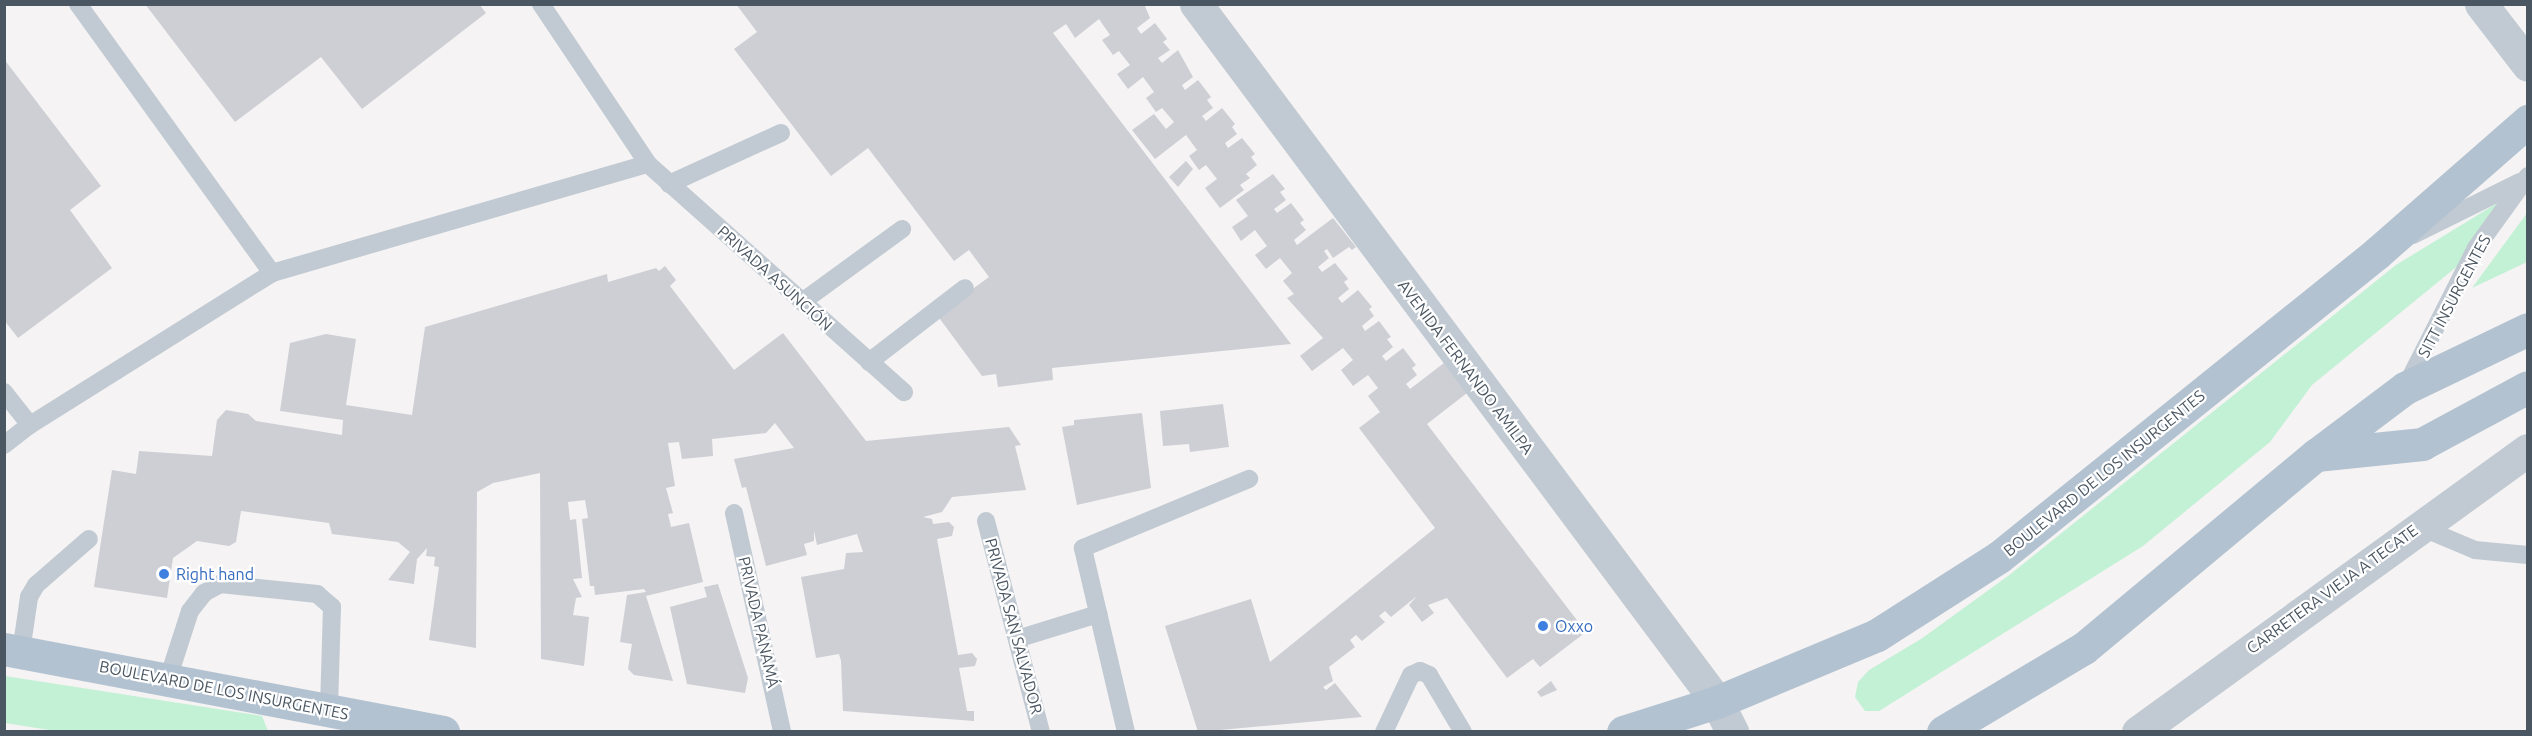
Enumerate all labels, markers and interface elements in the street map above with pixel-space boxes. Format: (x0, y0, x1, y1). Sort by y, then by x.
street label: PRIVADA ASUNCIÓN (714, 221, 836, 335)
street label: SITT INSURGENTES (2414, 231, 2494, 361)
street label: AVENIDA FERNANDO AMILPA (1394, 276, 1538, 458)
street label: BOULEVARD DE LOS INSURGENTES (2000, 386, 2208, 560)
street label: CARRETERA VIEJA A TECATE (2243, 521, 2421, 657)
street label: PRIVADA SAN SALVADOR (981, 536, 1047, 716)
street label: PRIVADA PANAMÁ (735, 555, 783, 689)
place label: Right hand (176, 564, 254, 584)
marker: Right hand (157, 567, 171, 581)
place label: Oxxo (1555, 616, 1593, 636)
marker: Oxxo (1536, 619, 1550, 633)
street label: BOULEVARD DE LOS INSURGENTES (98, 656, 350, 724)

